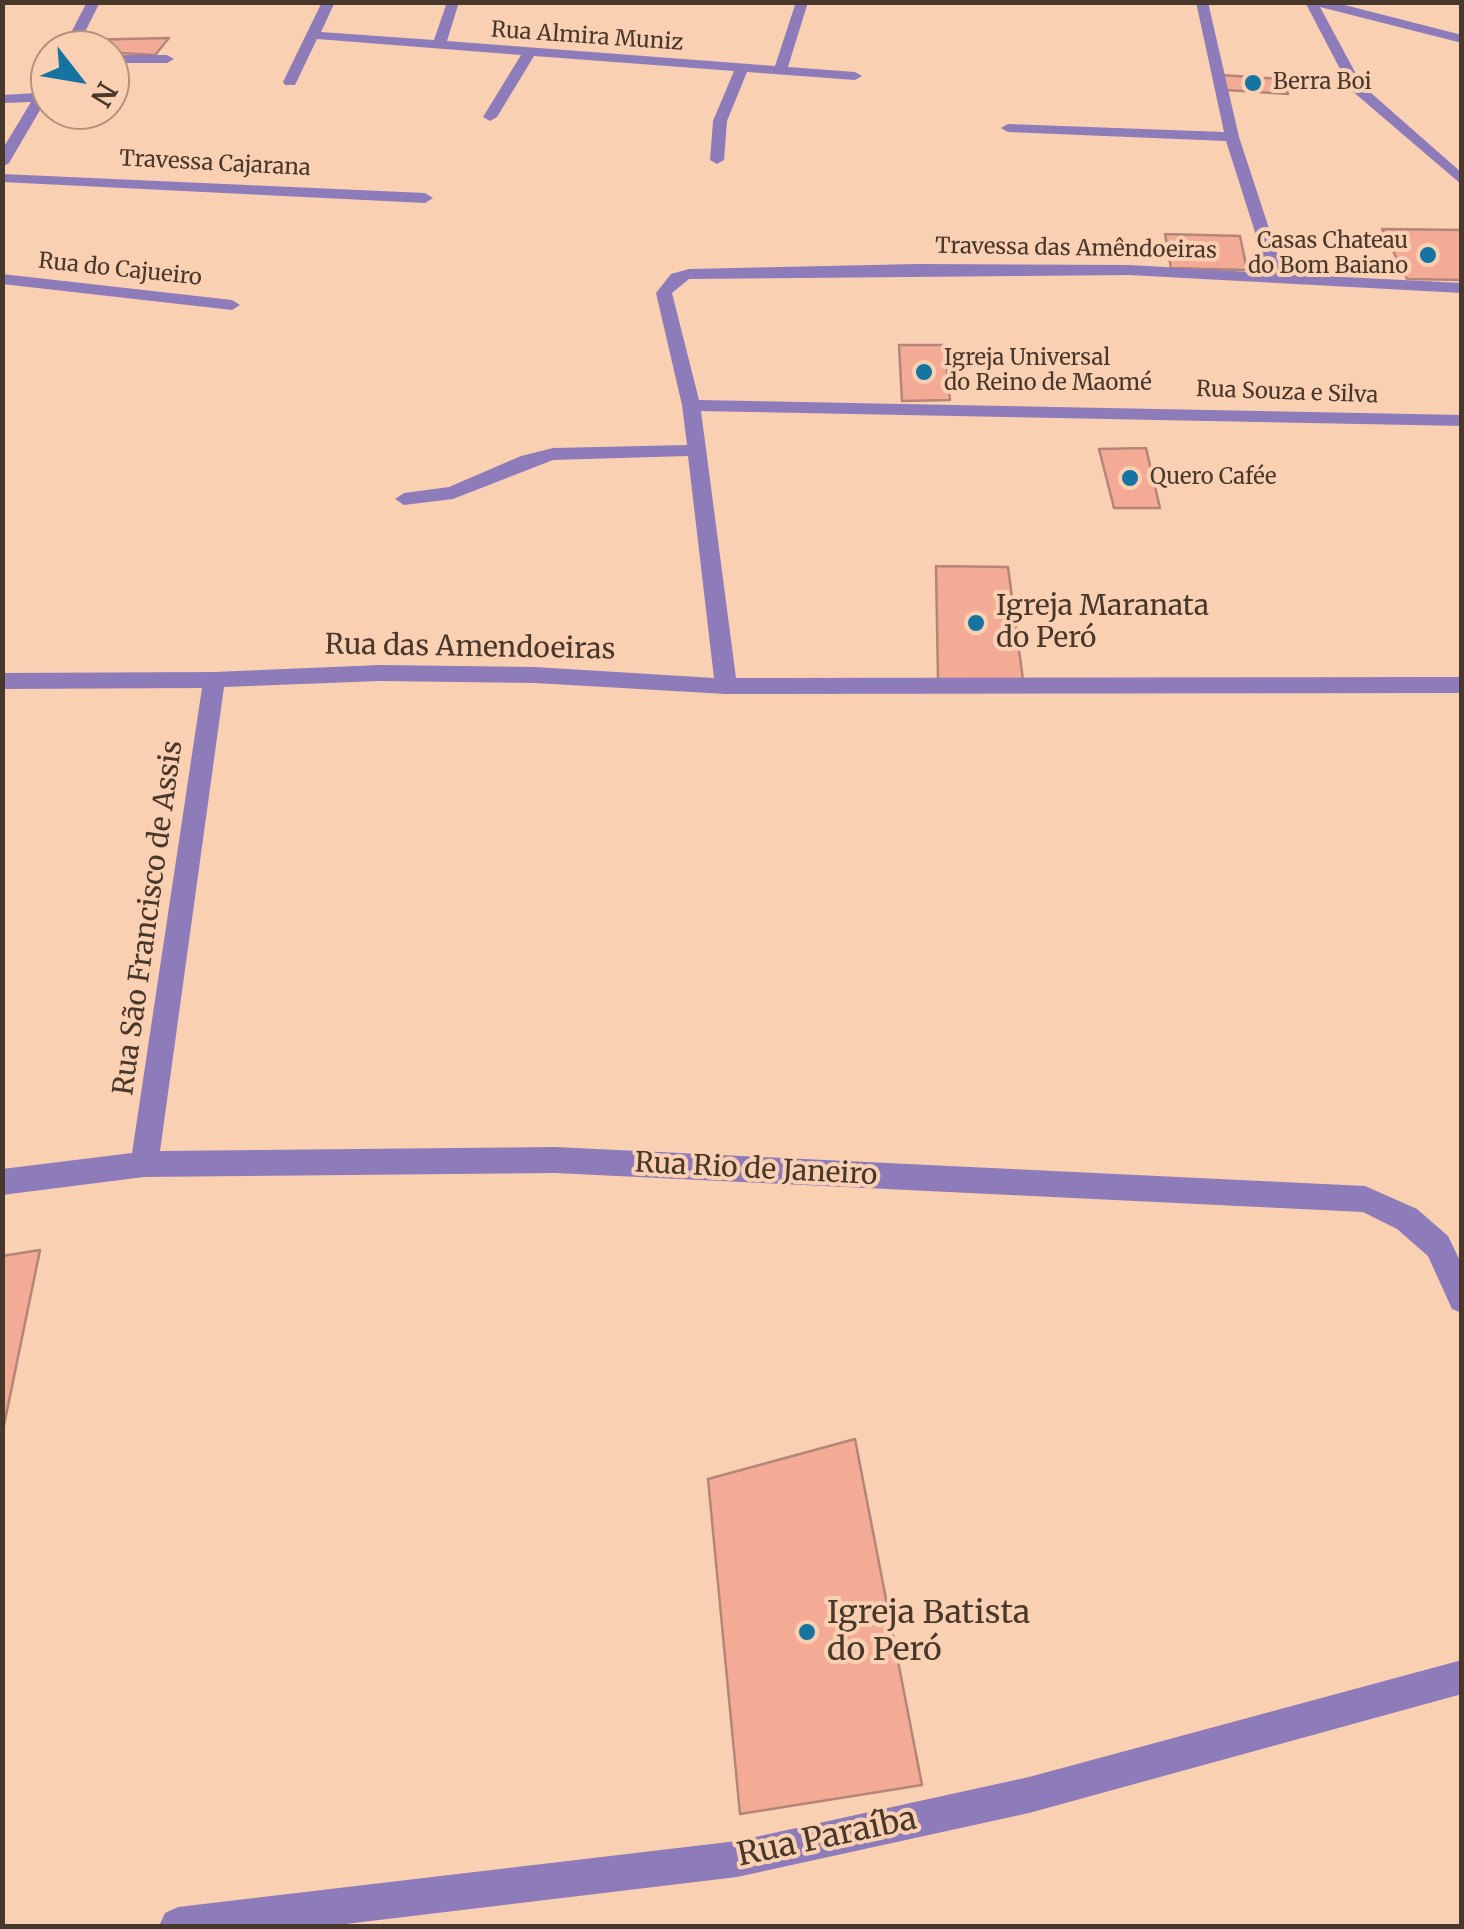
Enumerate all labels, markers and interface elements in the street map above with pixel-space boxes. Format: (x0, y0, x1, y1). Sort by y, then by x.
street label: Rua Almira Muniz (490, 17, 684, 57)
north arrow (30, 30, 130, 130)
place label: Berra Boi (1273, 70, 1372, 96)
marker: Berra Boi (1242, 72, 1264, 94)
text: N (83, 76, 125, 113)
street label: Travessa Cajarana (119, 146, 311, 182)
place label: Casas Chateau do Bom Baiano (1248, 229, 1408, 280)
street label: Travessa das Amêndoeiras (935, 233, 1217, 265)
marker: Casas Chateau do Bom Baiano (1417, 244, 1439, 266)
street label: Rua do Cajueiro (37, 248, 203, 292)
place label: Igreja Universal do Reino de Maomé (944, 346, 1152, 398)
marker: Igreja Universal do Reino de Maomé (913, 361, 935, 383)
street label: Rua Souza e Silva (1195, 377, 1379, 409)
place label: Quero Cafée (1150, 465, 1277, 491)
marker: Quero Cafée (1119, 467, 1141, 489)
place label: Igreja Maranata do Peró (996, 590, 1209, 656)
marker: Igreja Maranata do Peró (965, 612, 987, 634)
street label: Rua das Amendoeiras (324, 629, 616, 667)
street label: Rua São Francisco de Assis (107, 739, 191, 1097)
street label: Rua Rio de Janeiro (634, 1147, 878, 1193)
place label: Igreja Batista do Peró (827, 1595, 1030, 1670)
marker: Igreja Batista do Peró (796, 1621, 818, 1643)
street label: Rua Paraíba (734, 1800, 920, 1876)

